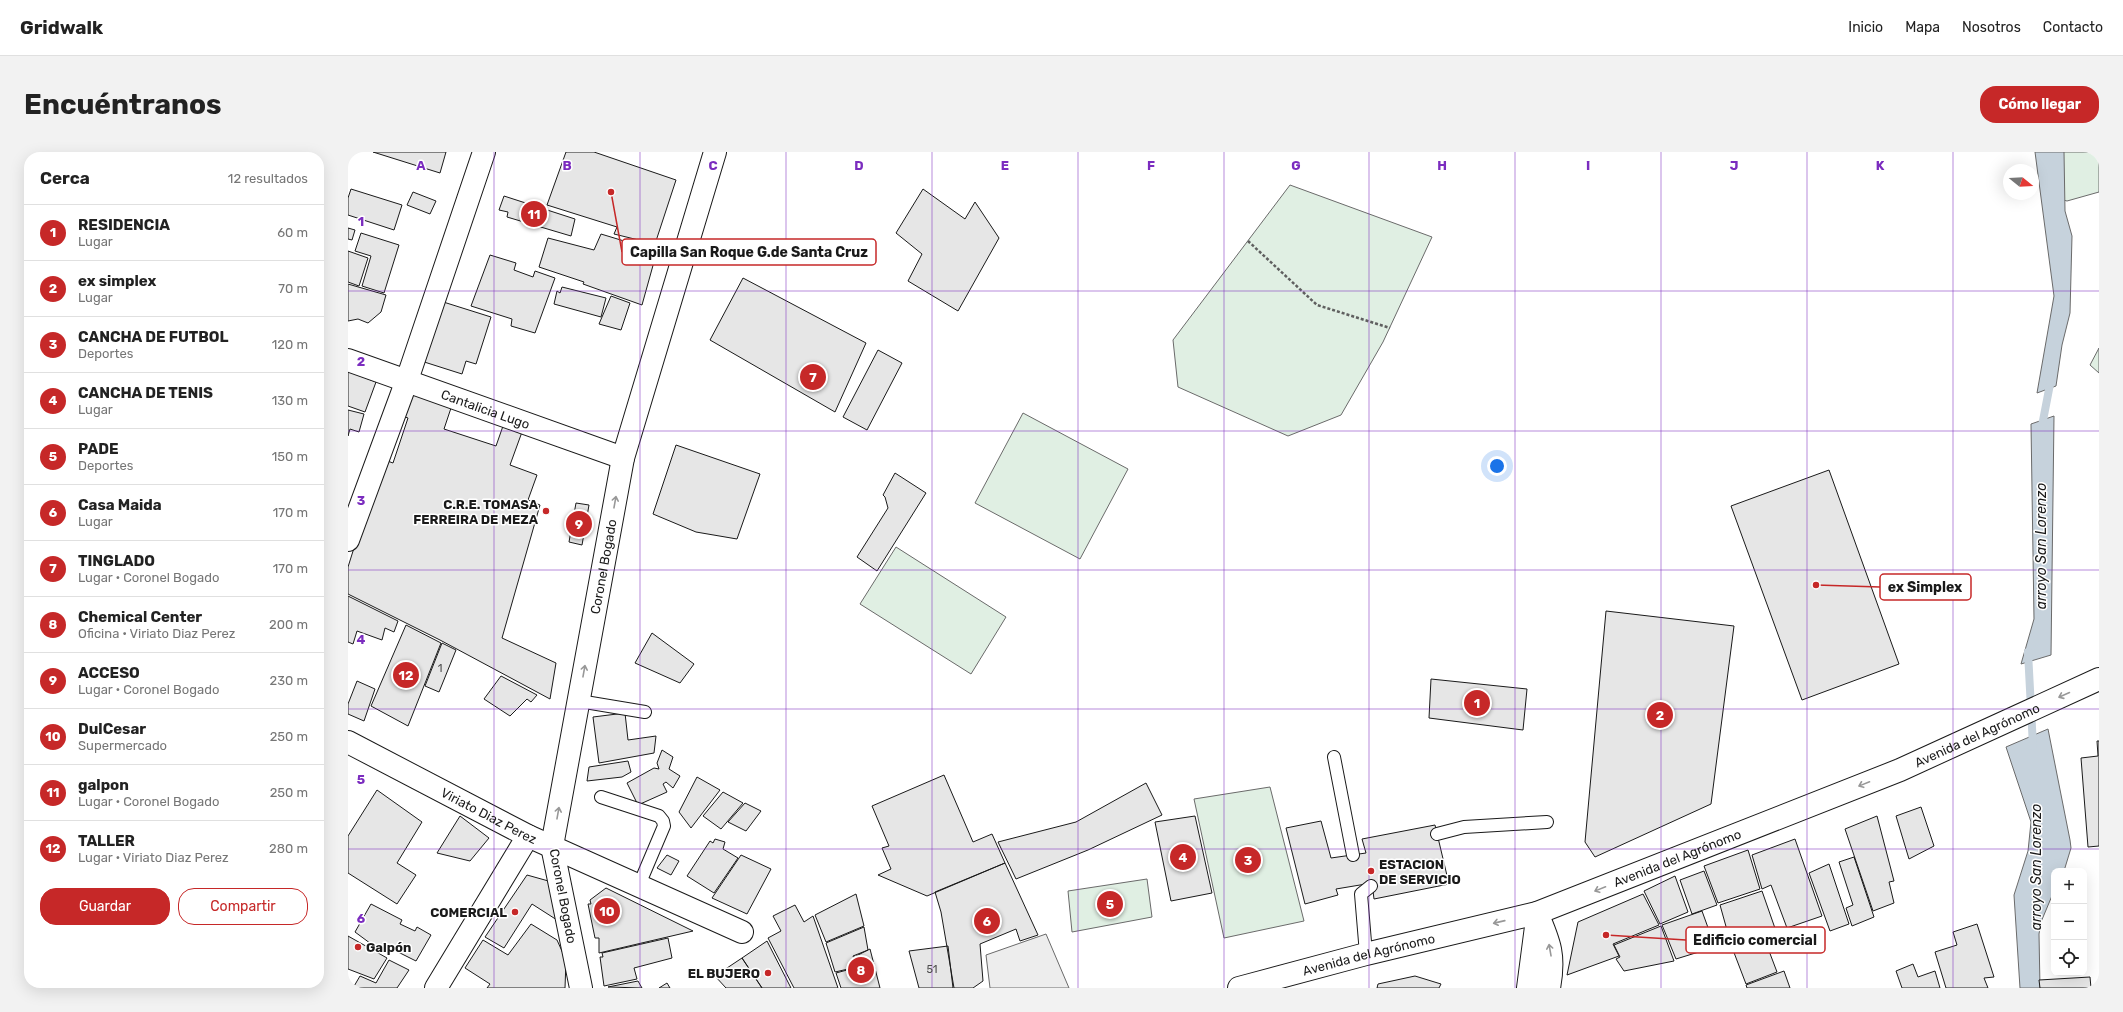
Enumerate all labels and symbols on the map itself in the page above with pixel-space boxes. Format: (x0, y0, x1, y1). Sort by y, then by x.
text: A (416, 158, 426, 173)
text: B (562, 158, 572, 173)
text: C (708, 158, 718, 173)
text: D (854, 158, 864, 173)
text: E (1001, 158, 1009, 173)
text: F (1147, 158, 1155, 173)
text: G (1291, 158, 1301, 173)
text: H (1437, 158, 1447, 173)
text: I (1586, 158, 1590, 173)
text: J (1730, 158, 1738, 173)
text: K (1876, 158, 1885, 173)
north arrow (2003, 164, 2039, 200)
pin: 11 (521, 199, 547, 229)
text: 1 (358, 214, 364, 229)
callout: Capilla San Roque G.de Santa Cruz (622, 239, 876, 265)
text: Capilla San Roque G.de Santa Cruz (630, 244, 868, 261)
text: 2 (357, 354, 365, 369)
pin: 7 (800, 362, 826, 392)
street label: Cantalicia Lugo (439, 386, 532, 432)
your location (1487, 456, 1507, 476)
water label: arroyo San Lorenzo (2033, 483, 2050, 609)
text: 3 (357, 493, 366, 508)
one-way arrow (612, 496, 620, 509)
place label: C.R.E. TOMASA FERREIRA DE MEZA (413, 497, 539, 527)
marker: C.R.E. TOMASA FERREIRA DE MEZA (541, 506, 551, 516)
pin: 9 (566, 509, 592, 539)
street label: Coronel Bogado (587, 518, 619, 615)
callout: ex Simplex (1880, 574, 1971, 600)
text: ex Simplex (1888, 579, 1963, 596)
text: 4 (357, 632, 366, 647)
pin: 12 (393, 660, 419, 690)
house number: 1 (438, 662, 442, 675)
one-way arrow (581, 665, 589, 678)
pin: 1 (1464, 688, 1490, 718)
one-way arrow (2058, 692, 2070, 700)
pin: 2 (1647, 700, 1673, 730)
street label: Avenida del Agrónomo (1912, 700, 2042, 770)
text: 5 (357, 772, 365, 787)
one-way arrow (1858, 781, 1870, 789)
street label: Viriato Diaz Perez (438, 784, 540, 847)
water label: arroyo San Lorenzo (2028, 804, 2045, 930)
one-way arrow (554, 806, 562, 819)
street label: Avenida del Agrónomo (1611, 826, 1743, 890)
pin: 4 (1170, 842, 1196, 872)
pin: 3 (1235, 845, 1261, 875)
street label: Coronel Bogado (545, 847, 580, 945)
place label: ESTACION DE SERVICIO (1379, 857, 1461, 887)
marker: ESTACION DE SERVICIO (1366, 866, 1376, 876)
one-way arrow (1594, 885, 1606, 893)
pin: 5 (1097, 889, 1123, 919)
pin: 10 (594, 896, 620, 926)
place label: COMERCIAL (430, 905, 507, 920)
pin: 6 (974, 906, 1000, 936)
marker: COMERCIAL (510, 907, 520, 917)
text: 6 (357, 911, 366, 926)
one-way arrow (1493, 919, 1506, 927)
callout: Edificio comercial (1686, 927, 1825, 953)
street label: Avenida del Agrónomo (1301, 930, 1436, 978)
text: Edificio comercial (1693, 932, 1817, 949)
place label: Galpón (366, 940, 411, 955)
marker: Galpón (353, 942, 363, 952)
one-way arrow (1546, 944, 1554, 957)
pin: 8 (848, 955, 874, 985)
house number: 51 (926, 963, 938, 976)
place label: EL BUJERO (688, 966, 760, 981)
marker: EL BUJERO (763, 968, 773, 978)

